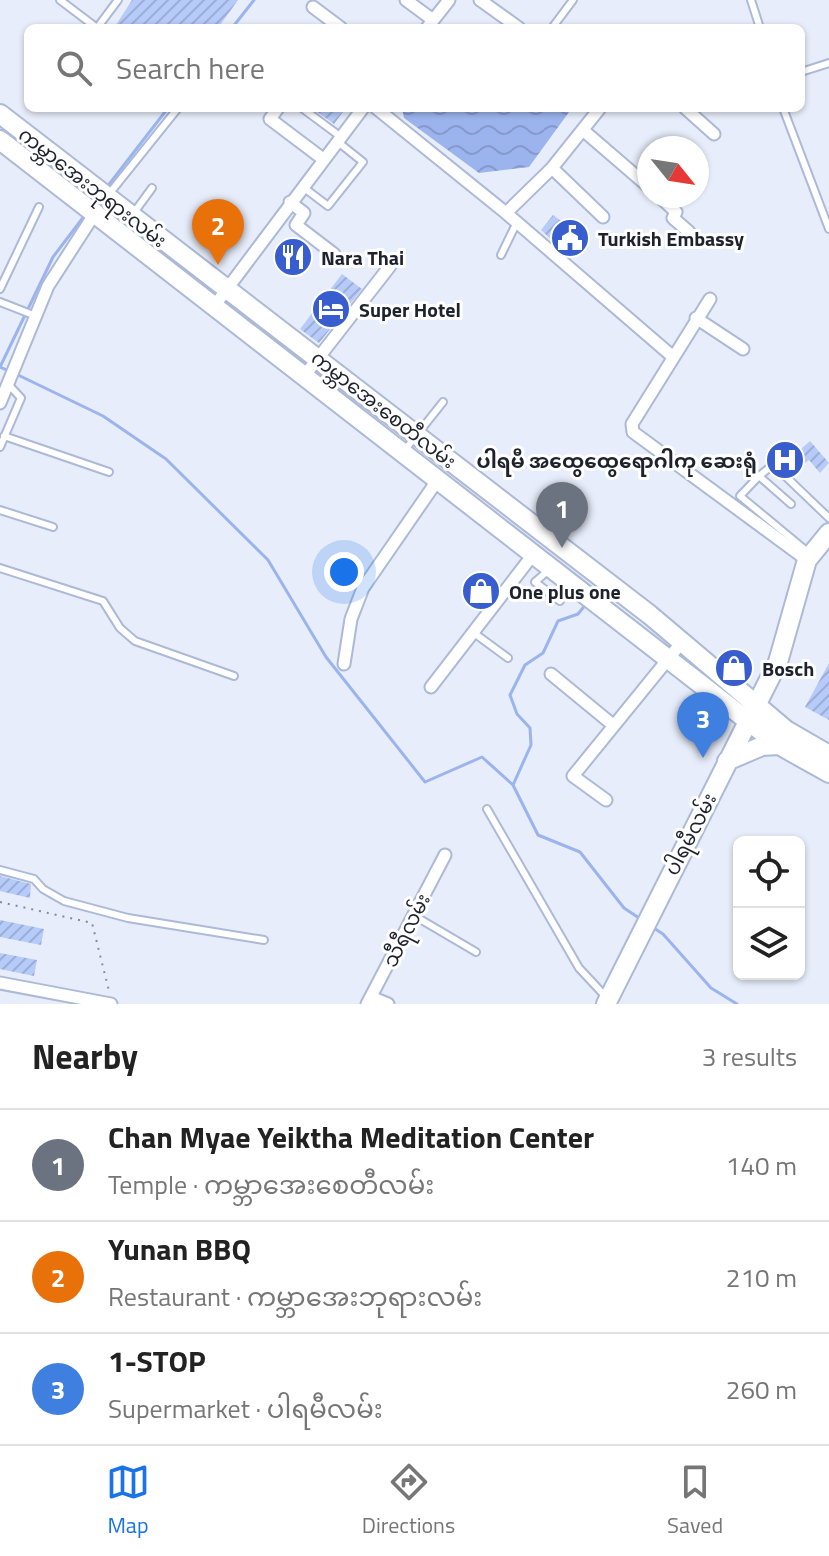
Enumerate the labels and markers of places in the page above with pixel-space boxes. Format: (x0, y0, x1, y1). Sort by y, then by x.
pin: 2 (192, 199, 244, 265)
public building icon: Turkish Embassy (549, 217, 591, 259)
place label: Turkish Embassy (598, 223, 744, 254)
restaurant icon: Nara Thai (272, 236, 314, 278)
place label: Nara Thai (321, 242, 404, 273)
hotel icon: Super Hotel (310, 288, 352, 330)
place label: Super Hotel (359, 294, 461, 325)
hospital icon: ပါရမီ အထွေထွေရောဂါကု ဆေးရုံ (764, 439, 806, 481)
place label: ပါရမီ အထွေထွေရောဂါကု ဆေးရုံ (476, 445, 757, 477)
pin: 1 (536, 482, 588, 548)
shop icon: One plus one (460, 570, 502, 612)
place label: One plus one (509, 576, 621, 607)
shop icon: Bosch (713, 647, 755, 689)
place label: Bosch (762, 653, 814, 684)
pin: 3 (677, 692, 729, 758)

